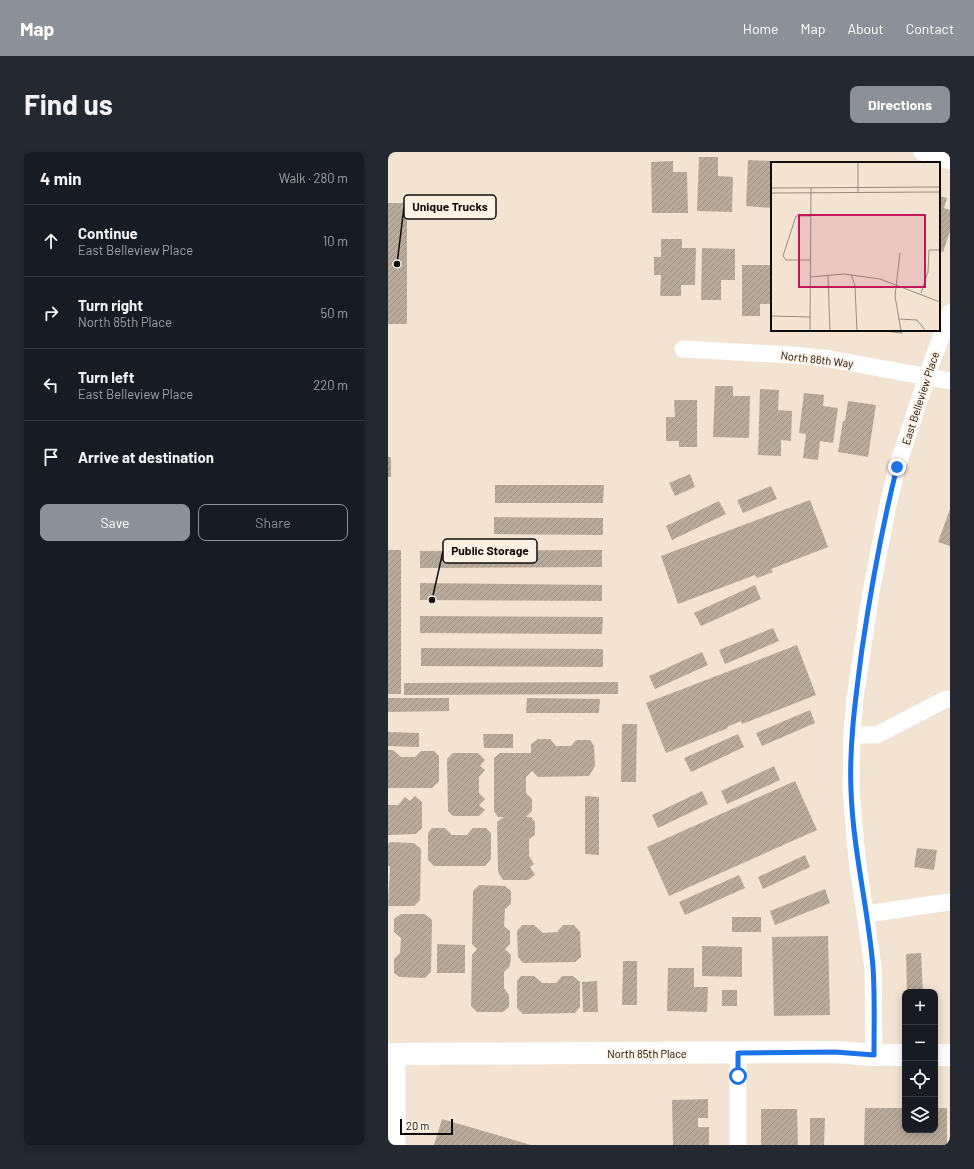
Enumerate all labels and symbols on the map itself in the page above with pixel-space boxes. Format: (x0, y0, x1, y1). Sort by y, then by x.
inset map (771, 162, 940, 331)
callout: Unique Trucks (404, 195, 496, 219)
text: Unique Trucks (412, 199, 488, 213)
street label: North 86th Way (780, 348, 854, 370)
street label: East Belleview Place (899, 350, 941, 446)
route end (888, 458, 906, 476)
callout: Public Storage (443, 539, 537, 563)
text: Public Storage (451, 543, 529, 557)
street label: North 85th Place (607, 1047, 687, 1060)
route start (729, 1067, 747, 1085)
scale bar (400, 1117, 453, 1136)

